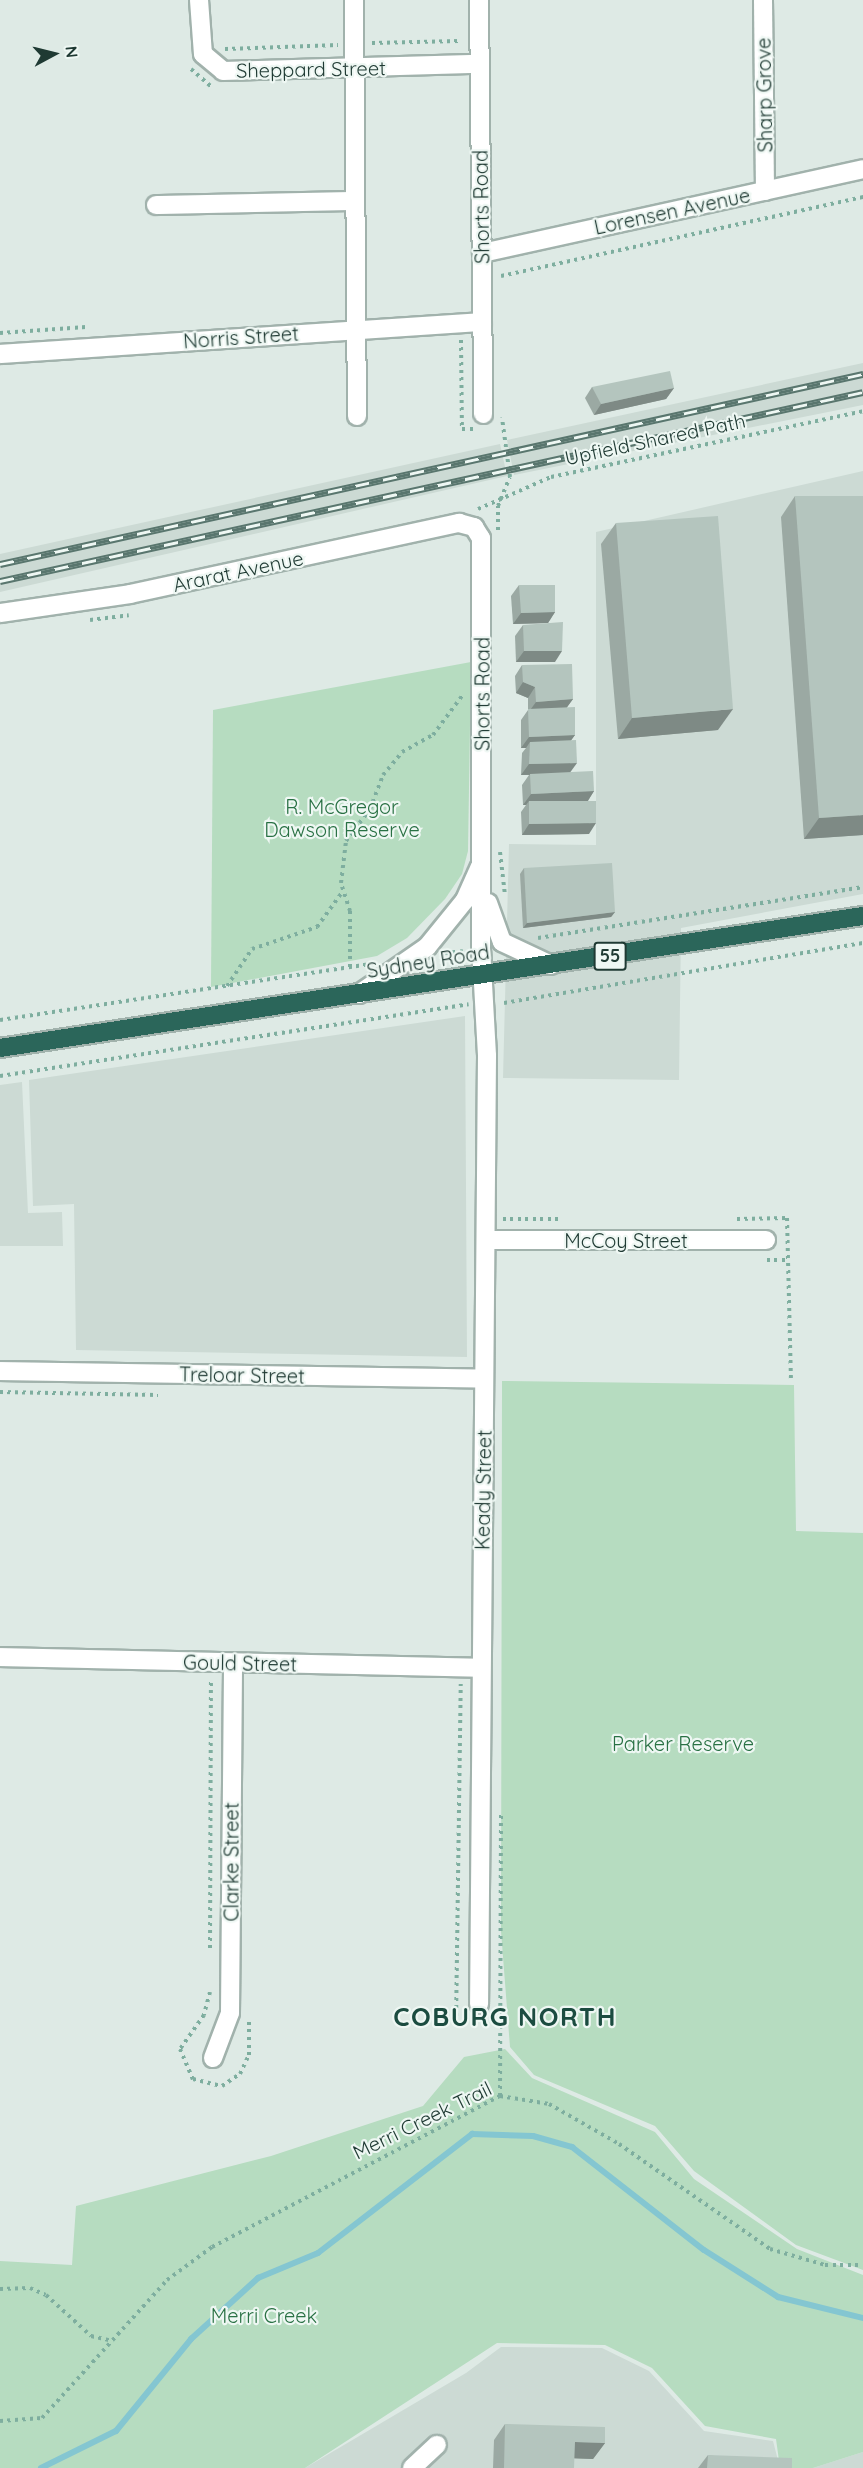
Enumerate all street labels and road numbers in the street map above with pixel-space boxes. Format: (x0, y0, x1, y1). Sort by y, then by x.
street label: Sharp Grove (751, 37, 777, 153)
street label: Sheppard Street (236, 56, 386, 82)
street label: Shorts Road (468, 150, 494, 264)
street label: Lorensen Avenue (592, 183, 752, 239)
street label: Norris Street (182, 321, 300, 353)
street label: Upfield Shared Path (562, 408, 748, 470)
street label: Ararat Avenue (171, 545, 305, 597)
street label: Shorts Road (470, 637, 494, 751)
street label: Sydney Road (365, 939, 491, 983)
road number: 55 (594, 941, 626, 971)
street label: McCoy Street (564, 1228, 688, 1252)
street label: Treloar Street (179, 1362, 305, 1388)
street label: Keady Street (470, 1430, 496, 1550)
street label: Gould Street (183, 1650, 297, 1676)
street label: Clarke Street (219, 1802, 243, 1922)
street label: Merri Creek Trail (349, 2076, 495, 2164)

